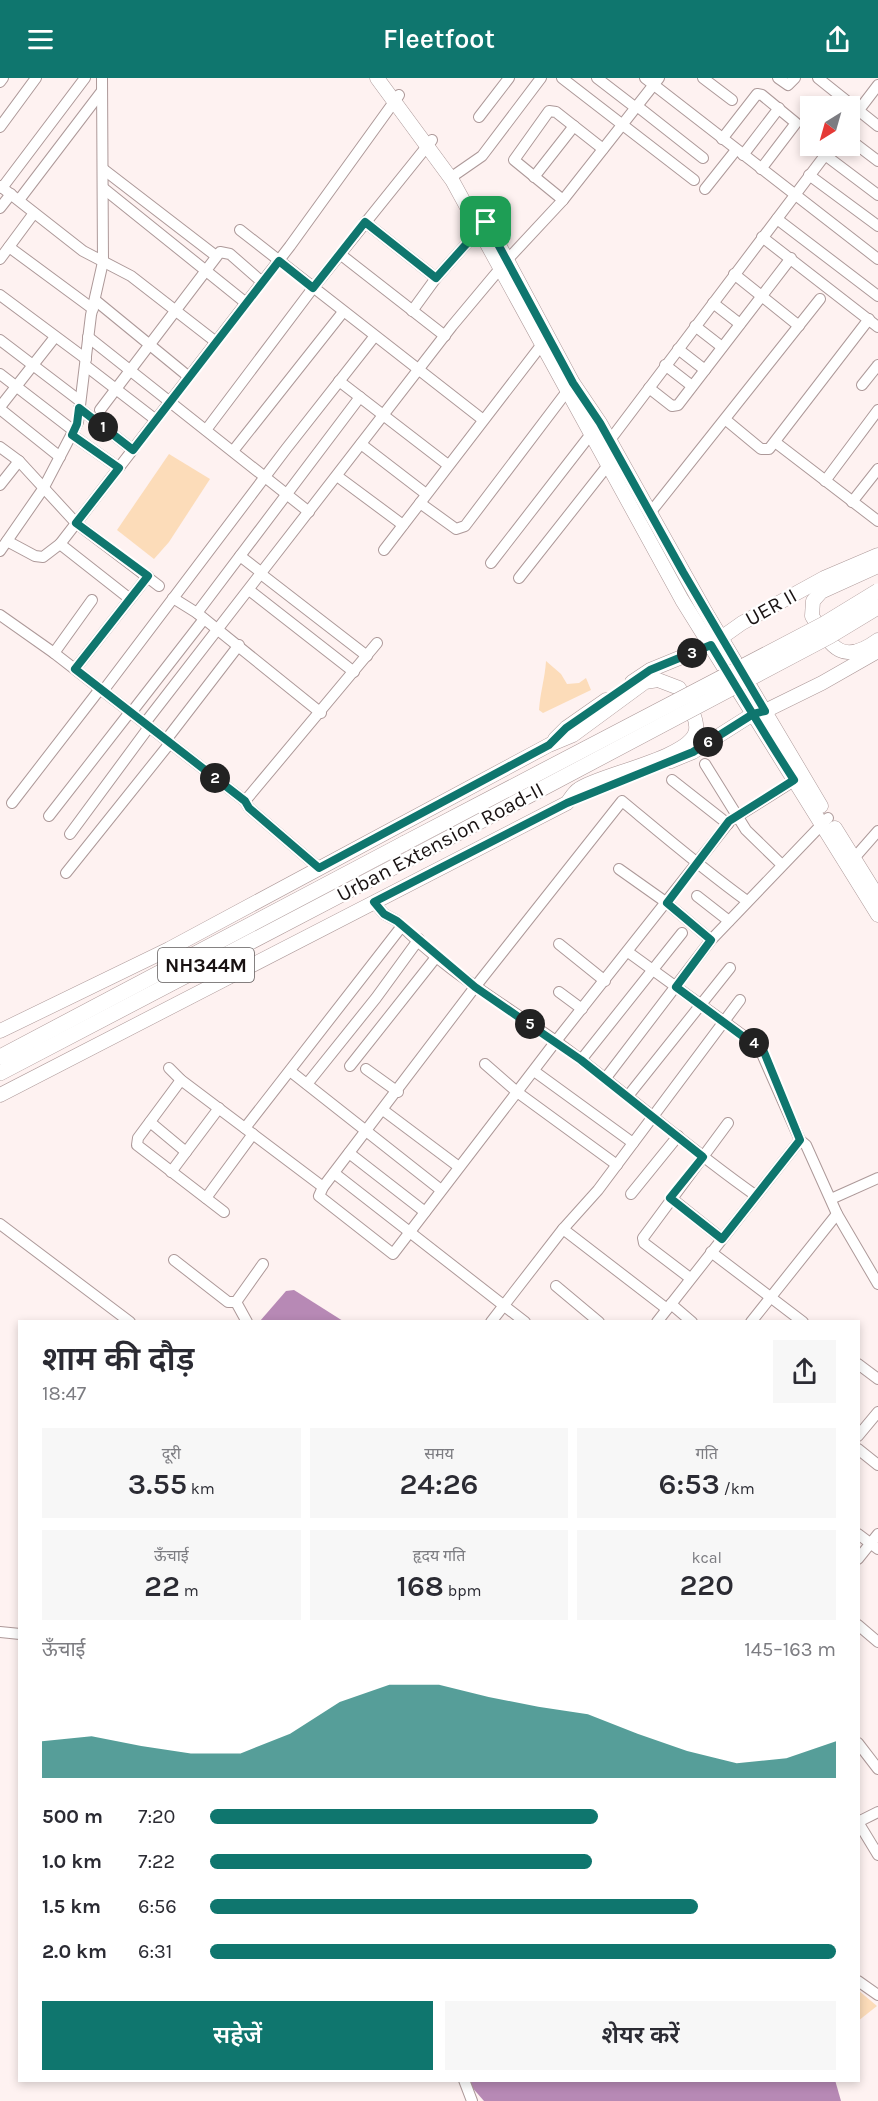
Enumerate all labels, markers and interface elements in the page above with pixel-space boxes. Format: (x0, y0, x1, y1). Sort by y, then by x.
icon: menu (24, 23, 57, 56)
text: Fleetfoot (383, 23, 495, 55)
icon: share (821, 23, 854, 56)
north arrow (800, 96, 860, 156)
map controls (800, 96, 860, 156)
pin (460, 196, 511, 247)
icon: arrive (469, 205, 502, 238)
pin: 1 (88, 412, 118, 442)
text: 1 (100, 417, 106, 436)
street label: UER II (741, 583, 801, 631)
pin: 3 (677, 638, 707, 668)
text: 3 (687, 643, 697, 662)
pin: 6 (693, 727, 723, 757)
text: 6 (703, 732, 713, 751)
pin: 2 (200, 763, 230, 793)
text: 2 (210, 768, 220, 787)
street label: Urban Extension Road-II (333, 777, 547, 907)
road number: NH344M (158, 948, 254, 982)
pin: 5 (515, 1009, 545, 1039)
text: 5 (525, 1014, 535, 1033)
pin: 4 (739, 1028, 769, 1058)
text: 4 (749, 1033, 759, 1052)
text: शाम की दौड़ (42, 1340, 194, 1378)
button: share (773, 1340, 836, 1403)
text: 18:47 (42, 1382, 86, 1405)
text: दूरी (162, 1444, 181, 1463)
text: समय (424, 1444, 454, 1463)
text: गति (696, 1444, 718, 1463)
text: 3.55 (128, 1466, 187, 1502)
text: 24:26 (399, 1466, 479, 1502)
text: 6:53 (659, 1466, 720, 1502)
text: km (187, 1479, 215, 1498)
text: /km (720, 1479, 755, 1498)
text: ऊँचाई (154, 1546, 189, 1565)
text: हृदय गति (413, 1546, 465, 1565)
text: kcal (691, 1548, 722, 1567)
text: 220 (679, 1567, 734, 1603)
text: 22 (144, 1568, 180, 1604)
text: 168 (396, 1568, 444, 1604)
text: m (180, 1581, 199, 1600)
text: bpm (444, 1581, 482, 1600)
text: ऊँचाई (42, 1638, 85, 1661)
text: 145–163 m (744, 1638, 836, 1661)
text: 500 m (42, 1805, 103, 1828)
text: 7:20 (138, 1805, 175, 1828)
text: 1.0 km (42, 1850, 102, 1873)
text: 7:22 (138, 1850, 175, 1873)
text: 1.5 km (42, 1895, 101, 1918)
text: 6:56 (138, 1895, 177, 1918)
text: 2.0 km (42, 1940, 107, 1963)
text: 6:31 (138, 1940, 172, 1963)
button: सहेजें (42, 2001, 433, 2070)
button: शेयर करें (445, 2001, 836, 2070)

